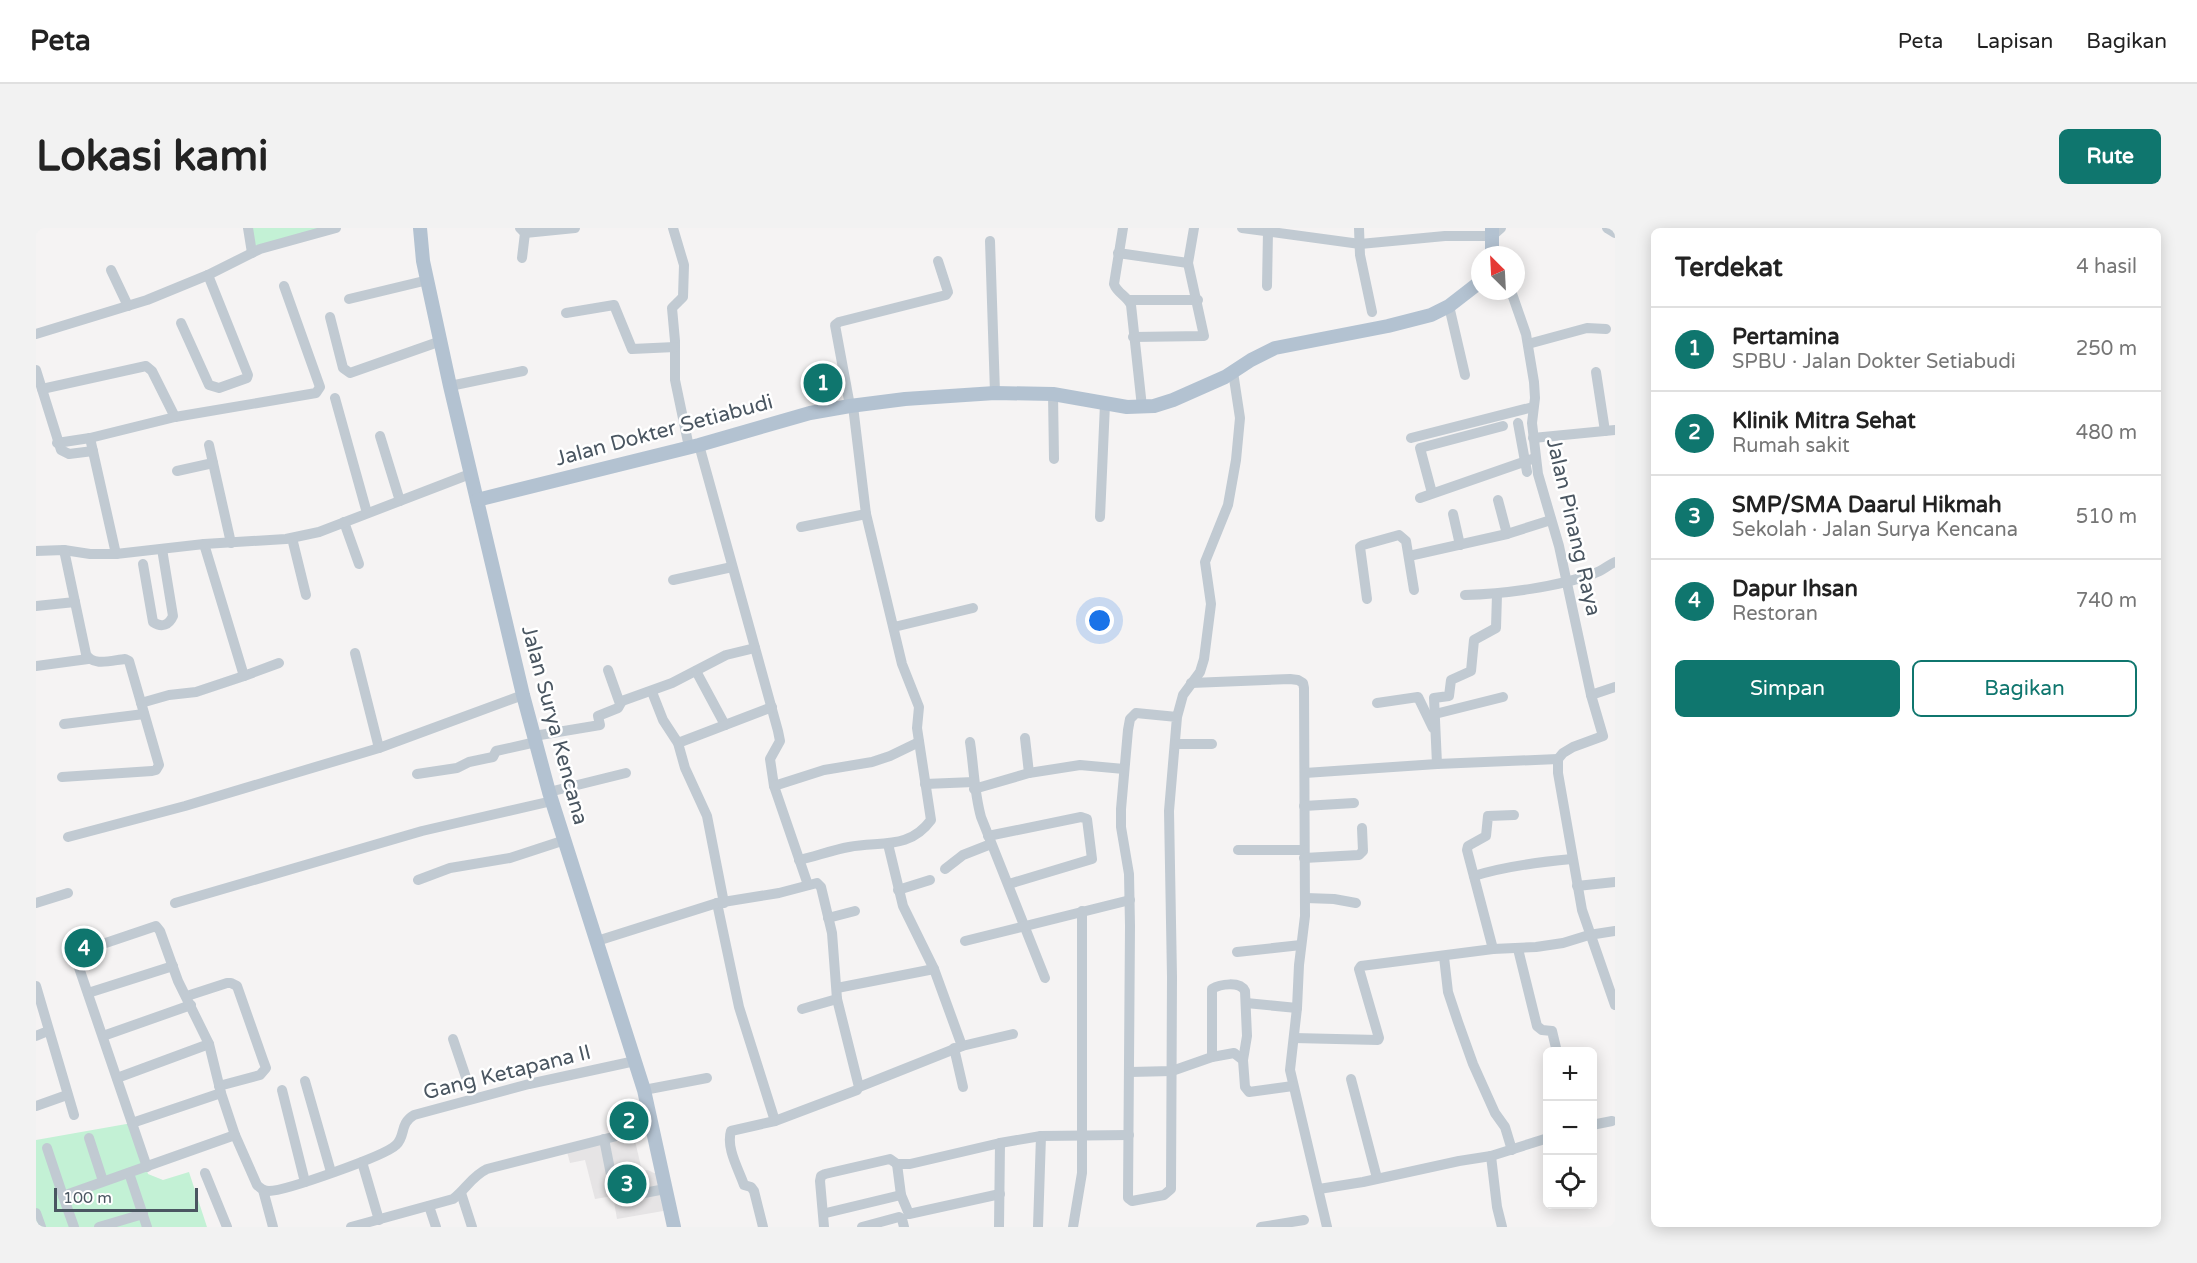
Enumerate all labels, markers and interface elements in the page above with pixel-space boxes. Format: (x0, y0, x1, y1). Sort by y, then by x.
text: Peta (30, 24, 91, 58)
text: Peta (1898, 29, 1943, 54)
text: Lapisan (1976, 29, 2053, 54)
text: Bagikan (2086, 29, 2167, 54)
button: Rute (2059, 129, 2161, 184)
text: Lokasi kami (36, 131, 268, 182)
north arrow (1471, 246, 1525, 300)
text: Terdekat (1675, 252, 1783, 283)
text: 4 hasil (2076, 255, 2137, 279)
text: Pertamina (1732, 324, 1840, 350)
text: 1 (1688, 337, 1701, 361)
text: 250 m (2076, 337, 2137, 361)
text: SPBU · Jalan Dokter Setiabudi (1732, 350, 2016, 374)
pin: 1 (804, 360, 842, 406)
street label: Jalan Dokter Setiabudi (553, 389, 776, 472)
text: Klinik Mitra Sehat (1732, 408, 1916, 434)
text: 2 (1688, 421, 1701, 445)
text: 480 m (2076, 421, 2137, 445)
text: Rumah sakit (1732, 434, 1850, 458)
street label: Jalan Pinang Raya (1541, 436, 1606, 618)
text: SMP/SMA Daarul Hikmah (1732, 492, 2002, 518)
text: 3 (1688, 505, 1701, 529)
text: 510 m (2076, 505, 2137, 529)
text: Sekolah · Jalan Surya Kencana (1732, 518, 2018, 542)
text: Dapur Ihsan (1732, 576, 1858, 602)
text: 4 (1688, 589, 1701, 613)
text: 740 m (2076, 589, 2137, 613)
text: Restoran (1732, 602, 1818, 626)
your location (1085, 606, 1114, 635)
street label: Jalan Surya Kencana (516, 623, 593, 827)
button: Simpan (1675, 660, 1900, 717)
button: Bagikan (1912, 660, 2137, 717)
pin: 4 (64, 926, 104, 970)
street label: Gang Ketapana II (421, 1040, 594, 1105)
map controls (1543, 1047, 1597, 1209)
button: + (1543, 1047, 1597, 1101)
pin: 2 (610, 1098, 648, 1144)
button: − (1543, 1101, 1597, 1155)
button: locate (1543, 1155, 1597, 1209)
pin: 3 (608, 1162, 646, 1206)
scale bar (54, 1185, 198, 1212)
text: 100 m (63, 1188, 112, 1208)

